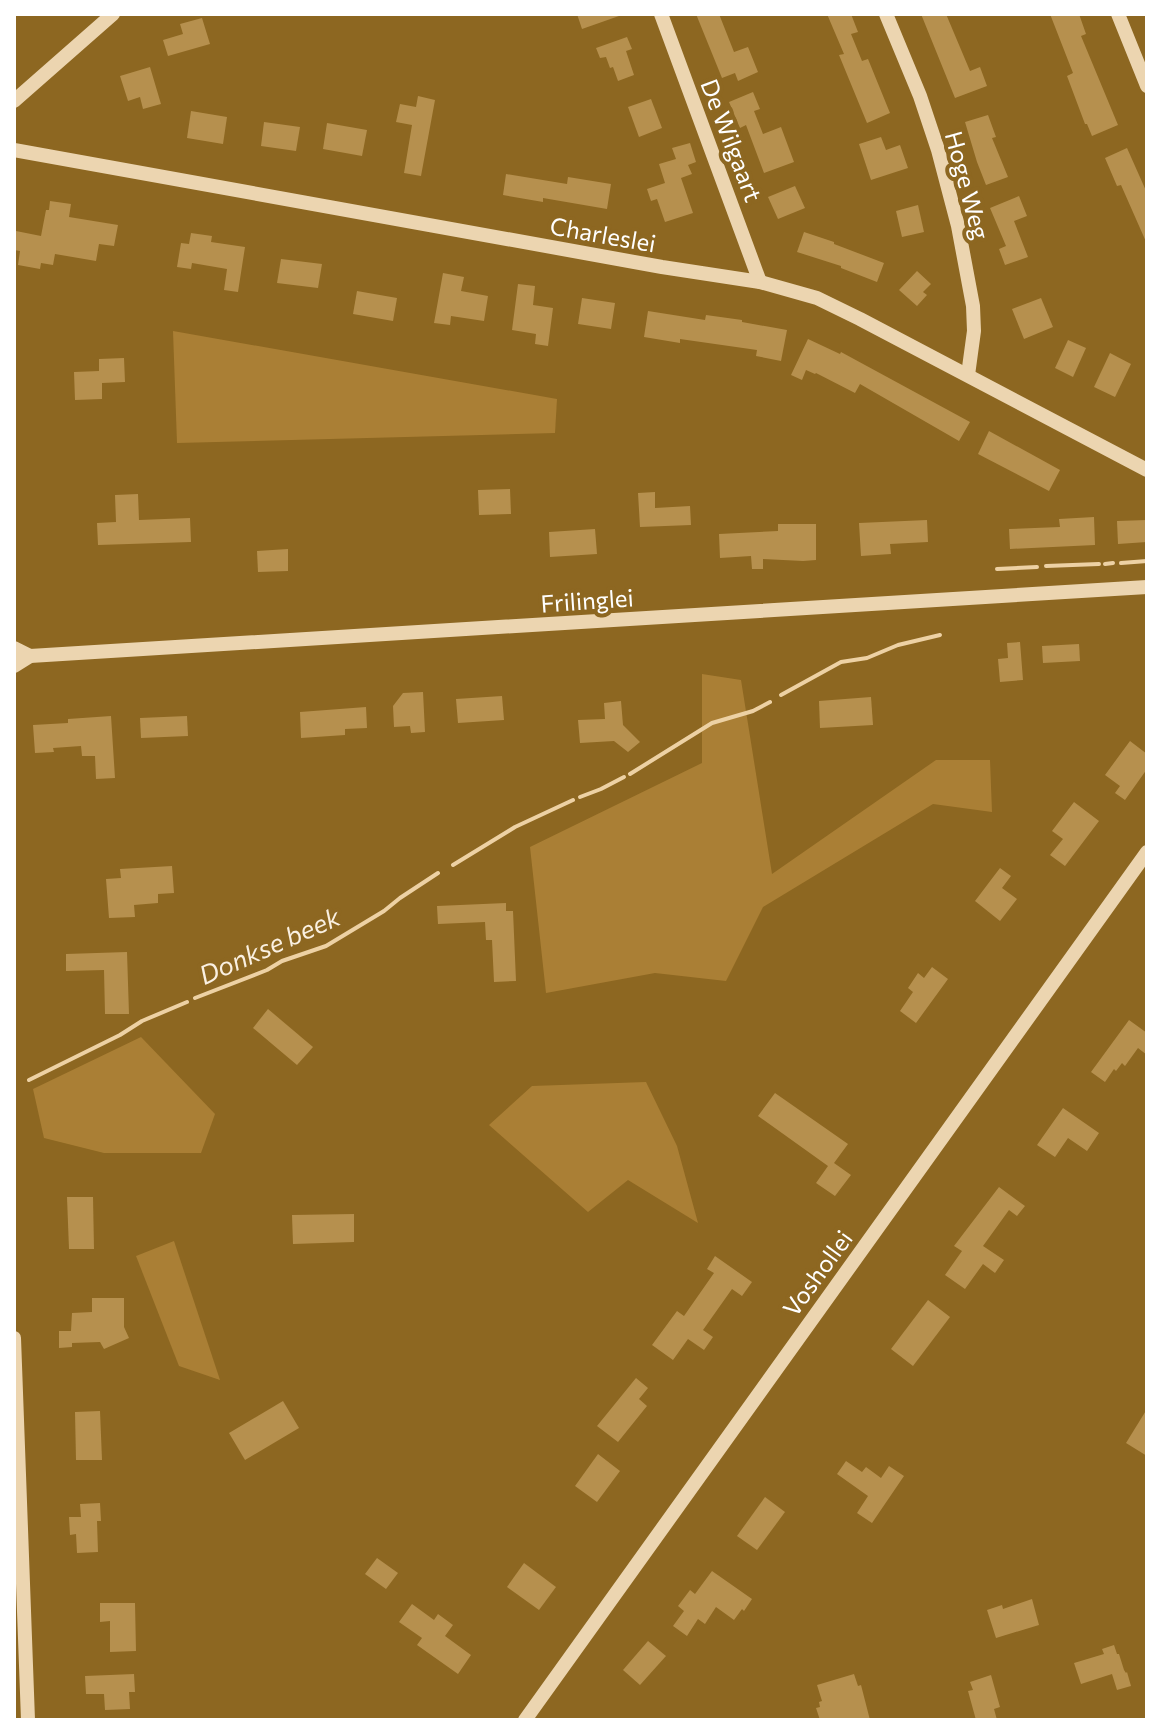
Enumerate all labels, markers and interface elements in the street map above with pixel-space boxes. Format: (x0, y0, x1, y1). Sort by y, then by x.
street label: De Wilgaart (695, 75, 769, 206)
street label: Hoge Weg (940, 128, 996, 242)
street label: Charleslei (548, 210, 658, 258)
street label: Frilinglei (540, 582, 634, 618)
water label: Donkse beek (194, 900, 345, 990)
street label: Voshollei (776, 1224, 858, 1322)

